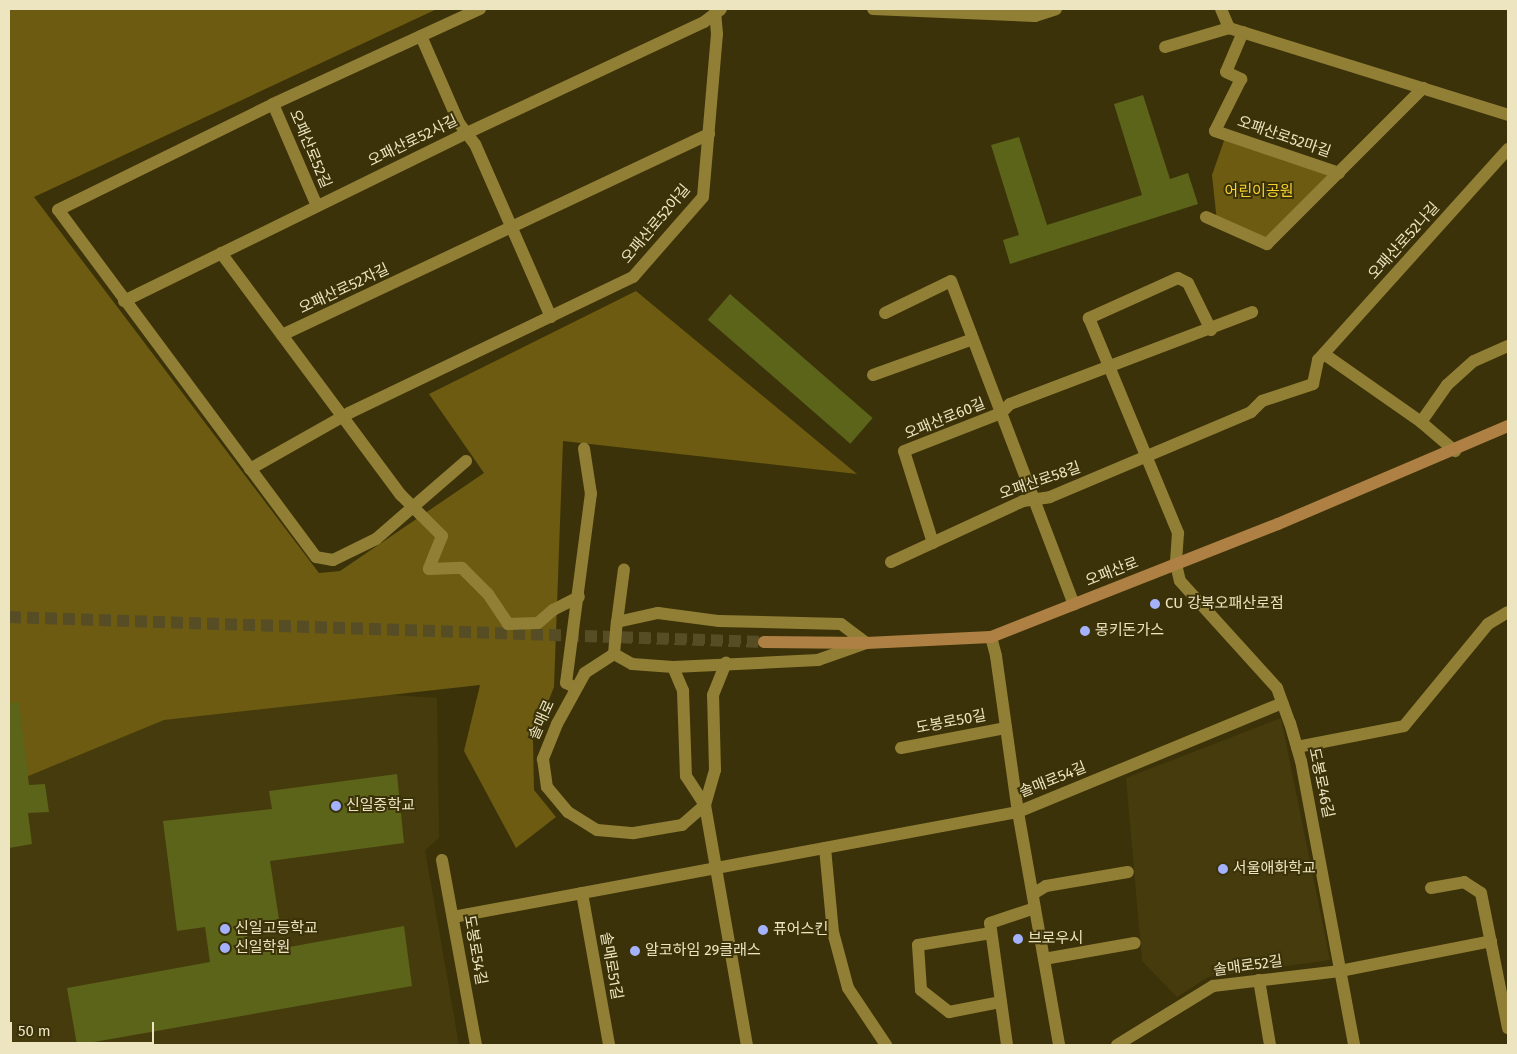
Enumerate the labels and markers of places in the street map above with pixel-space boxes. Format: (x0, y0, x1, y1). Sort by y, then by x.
place label: CU 강북오패산로점 (1165, 595, 1284, 613)
marker: CU 강북오패산로점 (1149, 598, 1161, 610)
place label: 몽키돈가스 (1095, 622, 1164, 640)
marker: 몽키돈가스 (1079, 625, 1091, 637)
place label: 신일중학교 (346, 797, 415, 815)
marker: 신일중학교 (330, 800, 342, 812)
place label: 서울애화학교 (1233, 860, 1316, 878)
marker: 서울애화학교 (1217, 863, 1229, 875)
place label: 신일고등학교 (235, 920, 318, 938)
place label: 퓨어스킨 (773, 921, 828, 939)
marker: 신일고등학교 (219, 923, 231, 935)
marker: 퓨어스킨 (757, 924, 769, 936)
place label: 브로우시 (1028, 930, 1083, 948)
marker: 브로우시 (1012, 933, 1024, 945)
place label: 신일학원 (235, 939, 290, 957)
marker: 신일학원 (219, 942, 231, 954)
place label: 알코하임 29클래스 (645, 942, 761, 960)
marker: 알코하임 29클래스 (629, 945, 641, 957)

